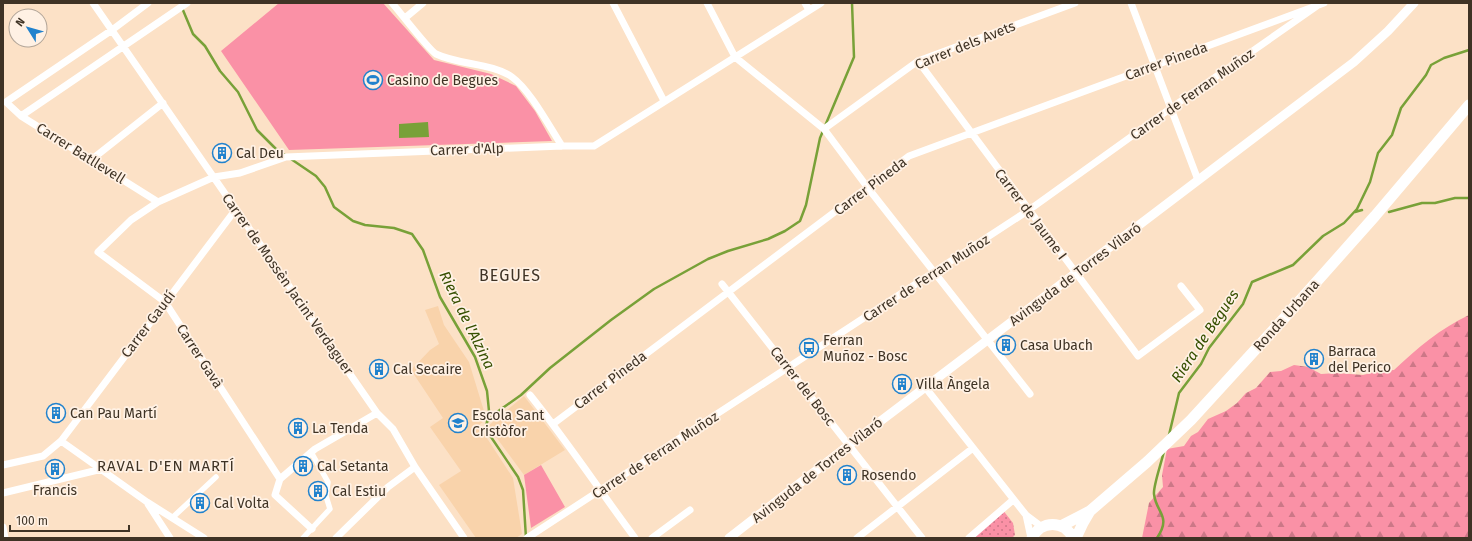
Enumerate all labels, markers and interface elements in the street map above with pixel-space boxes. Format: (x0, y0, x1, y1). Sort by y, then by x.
north arrow (8, 8, 48, 48)
text: N (13, 15, 28, 29)
street label: Carrer dels Avets (912, 17, 1018, 73)
street label: Carrer Pineda (1123, 39, 1210, 84)
street label: Carrer de Ferran Muñoz (1127, 45, 1258, 144)
sports icon: Casino de Begues (362, 69, 384, 91)
place label: Casino de Begues (387, 72, 499, 89)
street label: Carrer Batllevell (33, 119, 128, 188)
street label: Carrer d'Alp (430, 140, 504, 159)
building icon: Cal Deu (211, 142, 233, 164)
place label: Cal Deu (236, 145, 284, 162)
street label: Carrer Pineda (831, 154, 910, 219)
street label: Carrer de Jaume I (991, 165, 1070, 263)
street label: Carrer de Mossèn Jacint Verdaguer (218, 190, 357, 379)
street label: Avinguda de Torres Vilaró (1006, 219, 1145, 330)
street label: Carrer de Ferran Muñoz (860, 231, 993, 326)
district label: BEGUES (479, 266, 541, 285)
water label: Riera de l'Alzina (436, 268, 498, 372)
street label: Ronda Urbana (1250, 276, 1323, 355)
water label: Riera de Begues (1167, 286, 1243, 386)
street label: Carrer Gaudí (118, 287, 179, 361)
street label: Carrer Gavà (173, 321, 227, 392)
place label: Ferran Muñoz - Bosc (823, 332, 908, 365)
building icon: Casa Ubach (995, 334, 1017, 356)
bus stop icon: Ferran Muñoz - Bosc (798, 337, 820, 359)
place label: Casa Ubach (1020, 337, 1093, 354)
street label: Carrer del Bosc (766, 343, 839, 430)
place label: Barraca del Perico (1328, 343, 1391, 376)
street label: Carrer Pineda (571, 348, 650, 413)
building icon: Barraca del Perico (1303, 348, 1325, 370)
building icon: Cal Secaire (368, 358, 390, 380)
place label: Cal Secaire (393, 361, 462, 378)
building icon: Villa Àngela (891, 373, 913, 395)
place label: Villa Àngela (916, 375, 990, 393)
building icon: Can Pau Martí (45, 402, 67, 424)
place label: Can Pau Martí (70, 405, 157, 422)
place label: Escola Sant Cristòfor (472, 407, 545, 440)
street label: Carrer de Ferran Muñoz (589, 408, 722, 503)
school or university icon: Escola Sant Cristòfor (447, 412, 469, 434)
street label: Avinguda de Torres Vilaró (749, 414, 886, 527)
building icon: La Tenda (287, 417, 309, 439)
place label: La Tenda (312, 420, 368, 437)
building icon: Cal Setanta (292, 455, 314, 477)
district label: RAVAL D'EN MARTÍ (97, 457, 235, 475)
building icon: Francis (44, 458, 66, 480)
place label: Cal Setanta (317, 458, 389, 475)
building icon: Rosendo (836, 464, 858, 486)
place label: Rosendo (861, 467, 916, 484)
building icon: Cal Estiu (307, 480, 329, 502)
place label: Francis (33, 482, 78, 499)
place label: Cal Estiu (332, 483, 386, 500)
building icon: Cal Volta (189, 492, 211, 514)
place label: Cal Volta (214, 495, 269, 512)
scale bar (10, 507, 129, 533)
text: 100 m (16, 514, 48, 528)

